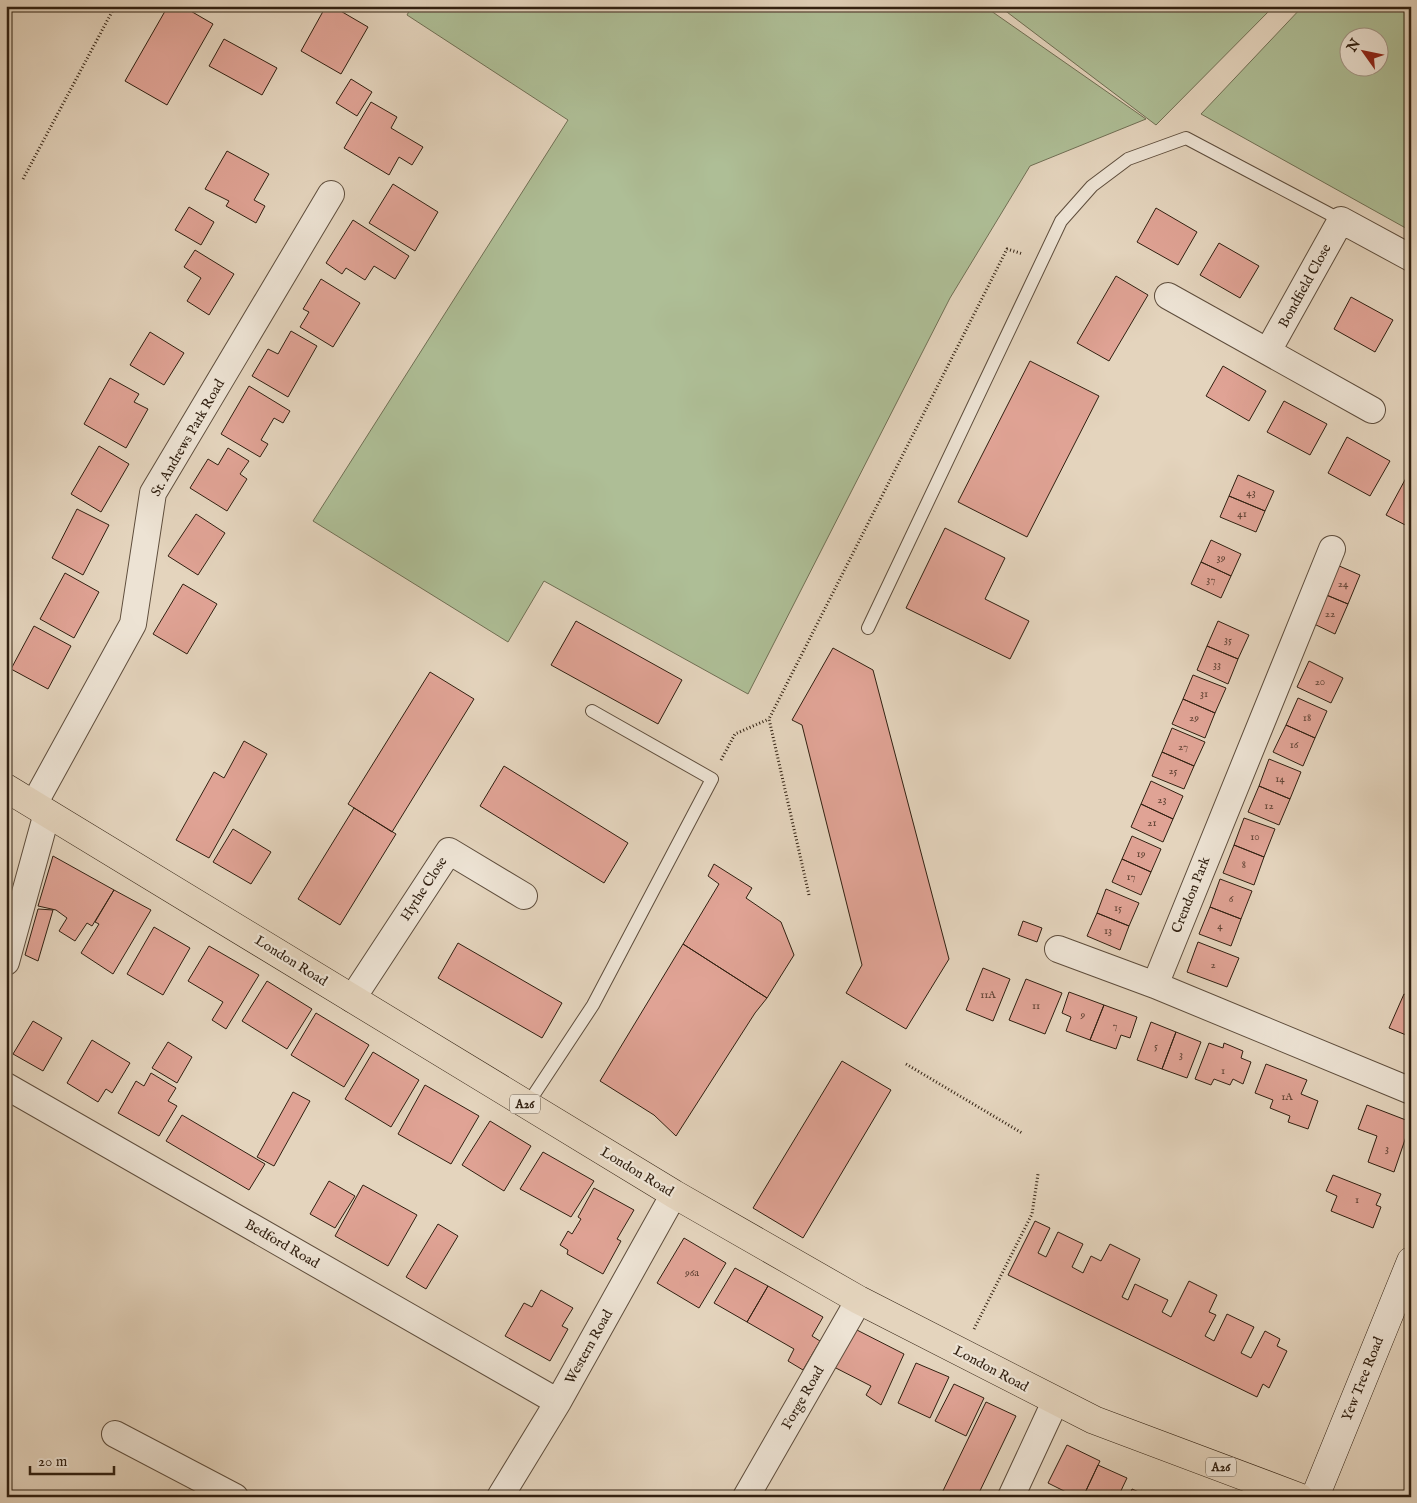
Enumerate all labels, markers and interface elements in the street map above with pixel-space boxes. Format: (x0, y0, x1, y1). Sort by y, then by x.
north arrow (1340, 28, 1390, 78)
text: N (1343, 35, 1365, 56)
street label: Bondfield Close (1275, 240, 1336, 331)
street label: St. Andrews Park Road (147, 376, 229, 500)
house number: 43 (1246, 486, 1256, 500)
house number: 41 (1237, 507, 1247, 521)
house number: 39 (1217, 551, 1226, 565)
house number: 37 (1206, 573, 1216, 587)
house number: 24 (1338, 577, 1349, 591)
house number: 22 (1325, 607, 1335, 621)
house number: 35 (1224, 633, 1232, 647)
house number: 33 (1213, 658, 1221, 672)
house number: 20 (1315, 675, 1325, 689)
house number: 31 (1200, 687, 1208, 701)
house number: 29 (1189, 711, 1199, 725)
house number: 18 (1303, 711, 1311, 725)
house number: 16 (1290, 738, 1299, 752)
house number: 27 (1178, 740, 1188, 754)
house number: 25 (1168, 764, 1178, 778)
house number: 14 (1275, 772, 1285, 786)
house number: 23 (1157, 793, 1167, 807)
house number: 12 (1264, 799, 1274, 813)
house number: 21 (1147, 816, 1157, 830)
house number: 10 (1250, 830, 1260, 844)
house number: 19 (1137, 847, 1146, 861)
street label: Hythe Close (397, 853, 452, 925)
street label: Crendon Park (1167, 854, 1215, 936)
house number: 8 (1242, 858, 1246, 872)
house number: 17 (1126, 870, 1136, 884)
house number: 6 (1229, 892, 1234, 906)
house number: 15 (1114, 901, 1122, 915)
house number: 4 (1217, 919, 1223, 933)
house number: 13 (1104, 924, 1112, 938)
street label: London Road (251, 932, 331, 991)
house number: 2 (1210, 958, 1216, 972)
house number: 11A (980, 988, 996, 1002)
house number: 11 (1032, 999, 1040, 1013)
house number: 9 (1080, 1008, 1086, 1022)
house number: 7 (1112, 1019, 1118, 1033)
house number: 5 (1154, 1039, 1158, 1053)
house number: 3 (1179, 1048, 1183, 1062)
house number: 1 (1221, 1064, 1225, 1078)
house number: 1A (1281, 1090, 1293, 1104)
road number: A26 (510, 1094, 540, 1114)
house number: 3 (1385, 1142, 1389, 1156)
street label: London Road (597, 1143, 677, 1201)
house number: 1 (1355, 1193, 1359, 1207)
street label: Bedford Road (242, 1215, 323, 1273)
house number: 96a (684, 1266, 699, 1280)
street label: Western Road (561, 1306, 617, 1387)
street label: Yew Tree Road (1338, 1334, 1388, 1424)
street label: London Road (950, 1342, 1032, 1396)
street label: Forge Road (778, 1363, 829, 1433)
scale bar (30, 1443, 114, 1475)
text: 20 m (38, 1452, 68, 1471)
road number: A26 (1206, 1458, 1236, 1476)

